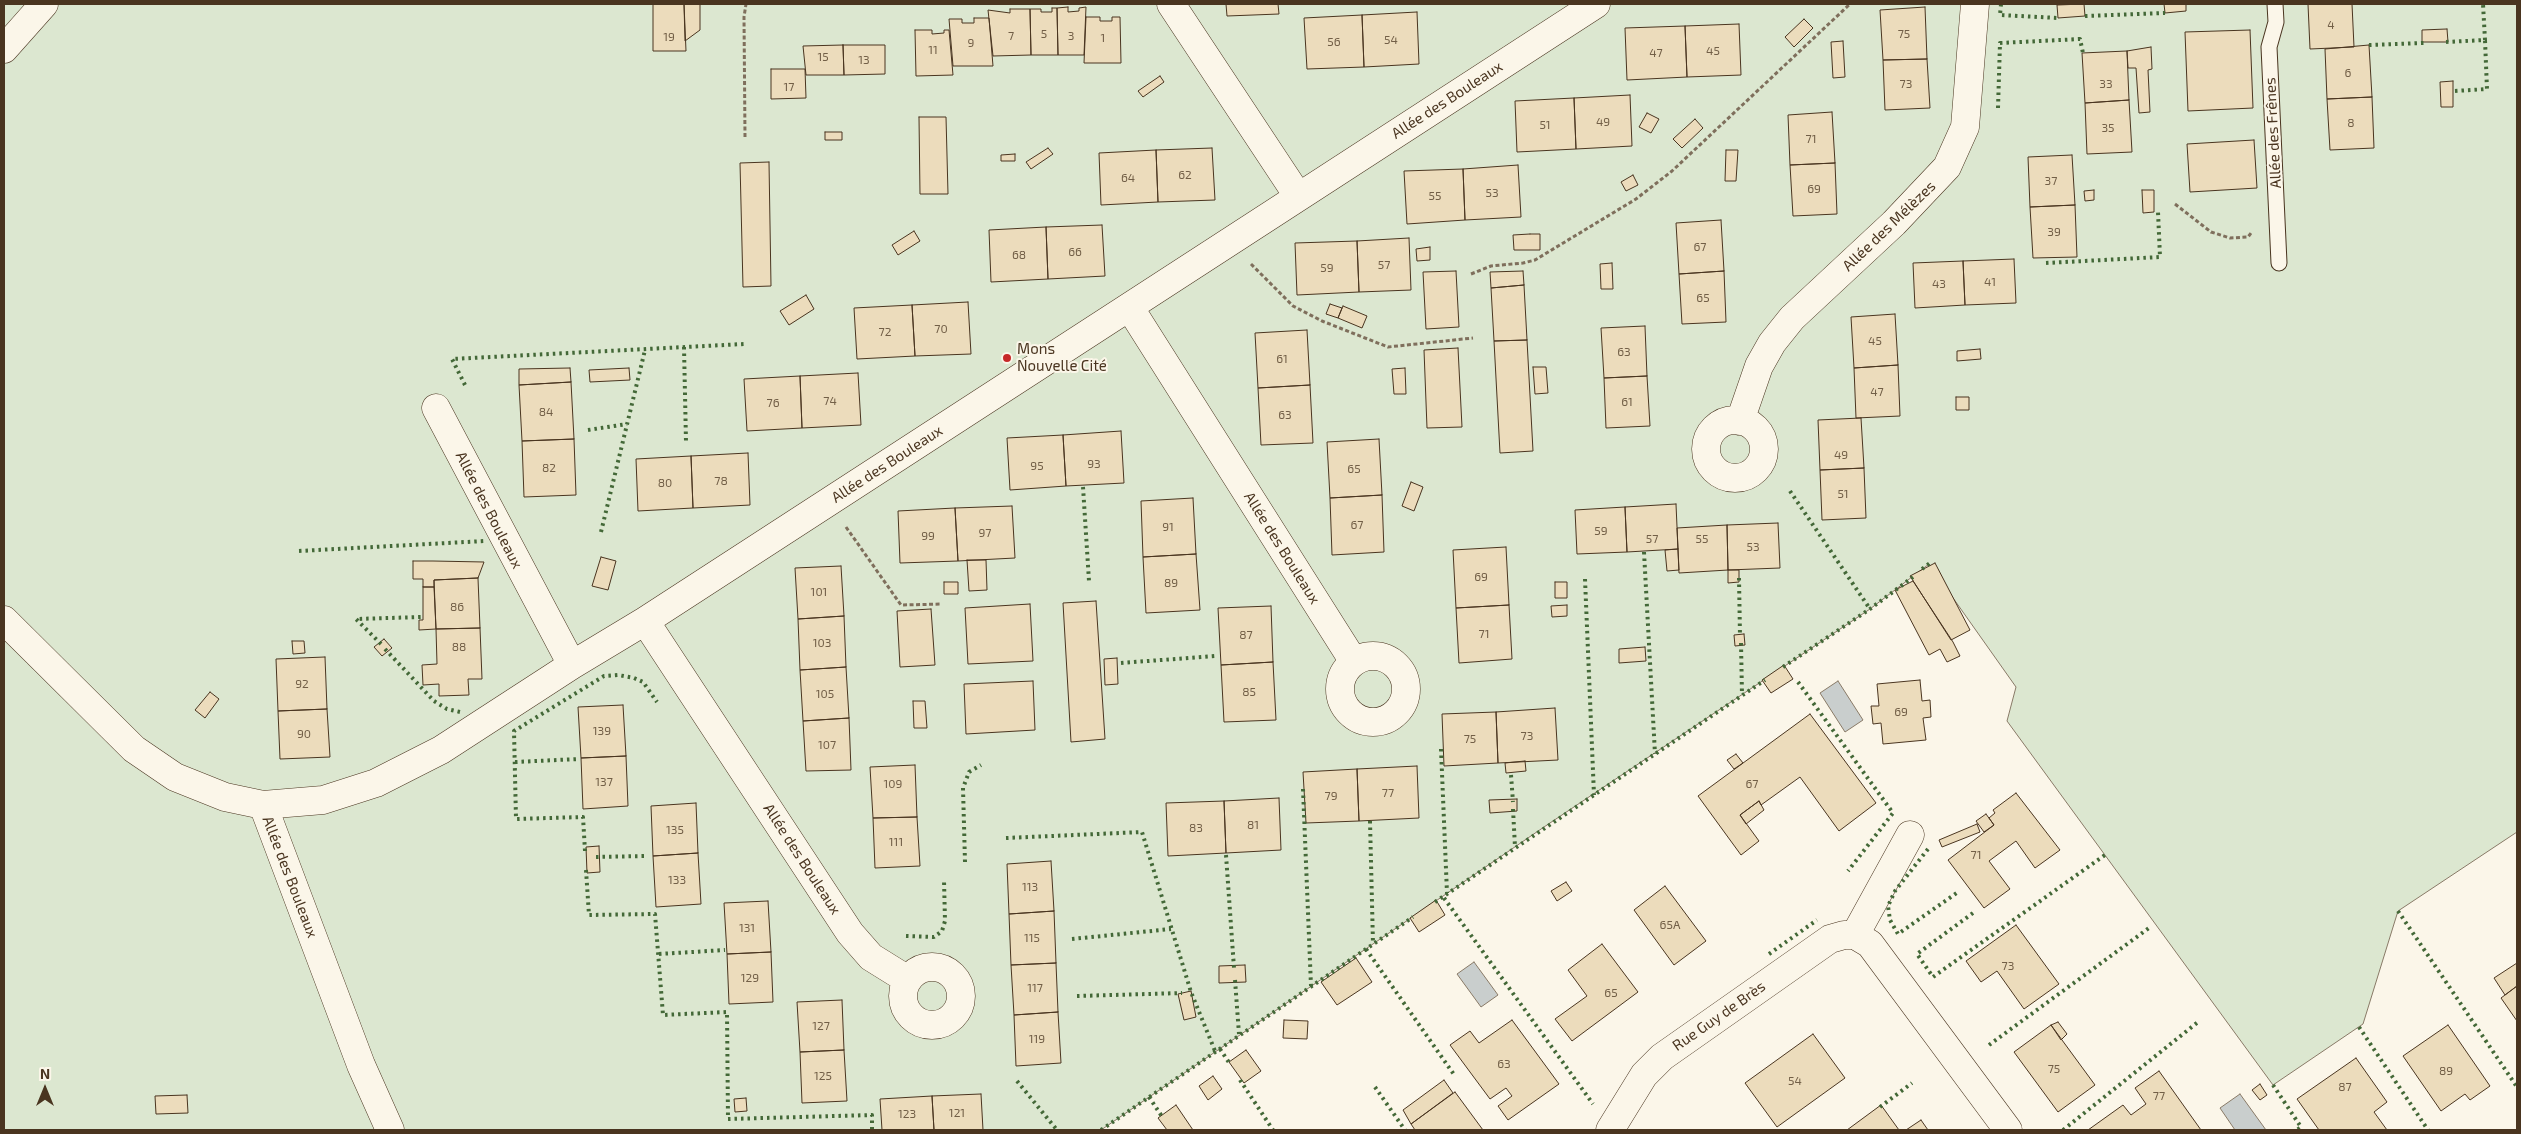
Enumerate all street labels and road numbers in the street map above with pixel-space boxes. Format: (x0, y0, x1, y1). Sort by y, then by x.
street label: Allée des Bouleaux (1388, 57, 1506, 143)
street label: Allée des Frênes (2261, 77, 2285, 189)
street label: Allée des Mélèzes (1839, 177, 1939, 275)
street label: Allée des Bouleaux (828, 421, 946, 507)
street label: Allée des Bouleaux (452, 448, 526, 572)
street label: Allée des Bouleaux (1240, 489, 1324, 607)
street label: Allée des Bouleaux (759, 800, 845, 918)
street label: Allée des Bouleaux (259, 814, 321, 940)
street label: Rue Guy de Brès (1669, 977, 1769, 1055)

